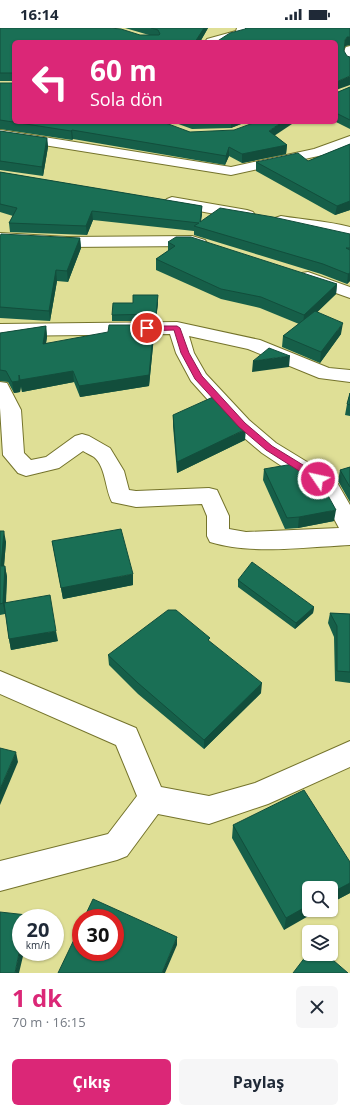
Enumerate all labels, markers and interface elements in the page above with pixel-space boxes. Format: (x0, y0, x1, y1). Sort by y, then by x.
text: 16:14 (20, 4, 59, 24)
text: 60 m (90, 51, 157, 89)
icon: left (24, 56, 76, 108)
text: Sola dön (90, 87, 163, 111)
pin (130, 311, 164, 345)
icon: arrive (136, 317, 158, 339)
position arrow (297, 458, 339, 500)
map controls (302, 881, 338, 961)
button: search (302, 881, 338, 917)
speed limit sign: 30 (72, 909, 124, 961)
text: 20 (27, 916, 49, 943)
button: layers (302, 925, 338, 961)
text: km/h (26, 938, 50, 952)
text: 1 dk (12, 981, 62, 1014)
button: close (296, 986, 338, 1028)
text: 70 m · 16:15 (12, 1013, 86, 1031)
button: Çıkış (12, 1059, 171, 1105)
button: Paylaş (179, 1059, 338, 1105)

